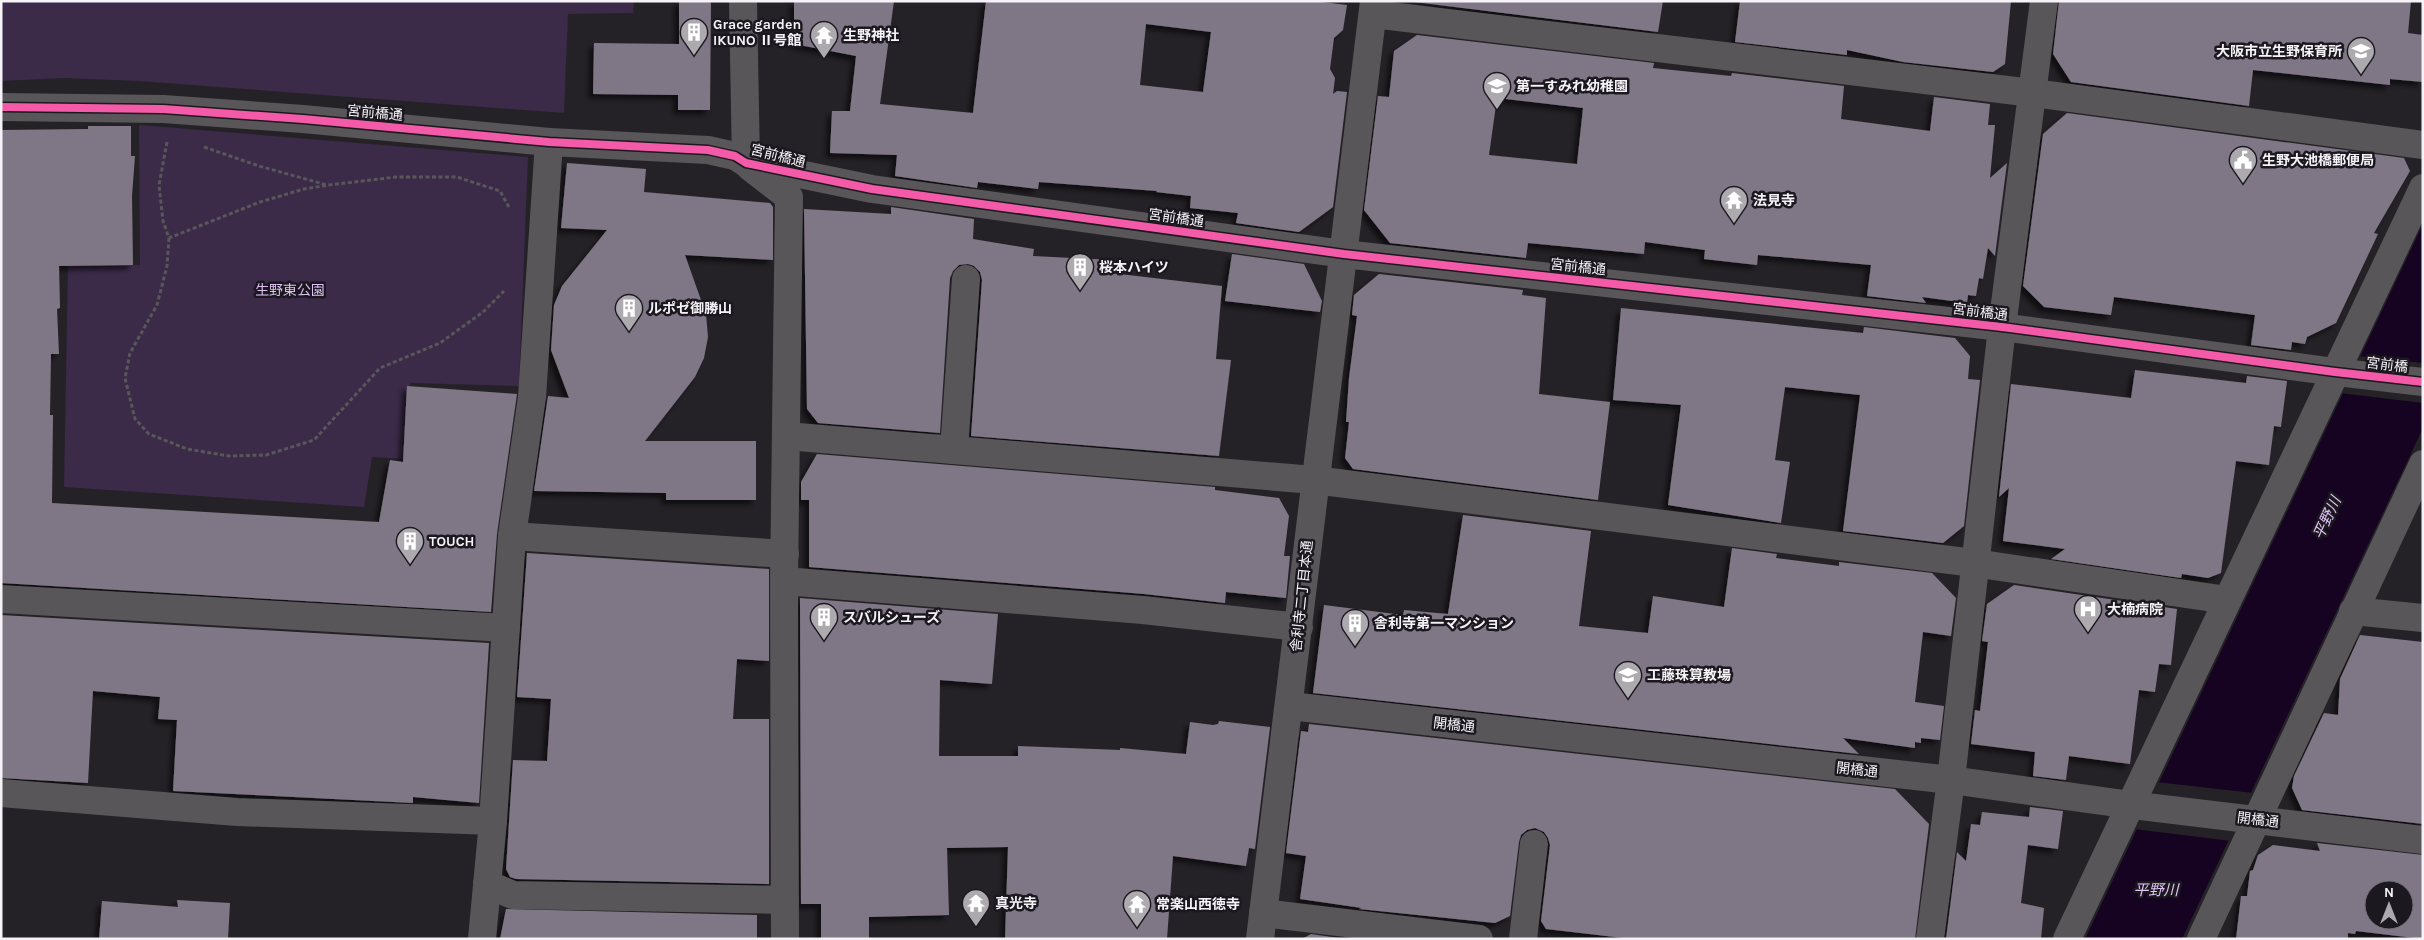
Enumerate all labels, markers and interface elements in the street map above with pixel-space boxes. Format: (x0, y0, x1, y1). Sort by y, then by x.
place label: Grace garden IKUNO Ⅱ号館 (713, 16, 801, 49)
building icon: Grace garden IKUNO Ⅱ号館 (679, 17, 709, 56)
temple icon: 生野神社 (809, 20, 839, 59)
place label: 生野神社 (843, 27, 899, 44)
school or university icon: 大阪市立生野保育所 (2346, 36, 2376, 75)
place label: 大阪市立生野保育所 (2216, 43, 2342, 60)
school or university icon: 第一すみれ幼稚園 (1482, 71, 1512, 110)
place label: 第一すみれ幼稚園 (1516, 78, 1628, 95)
street label: 宮前橋通 (346, 102, 404, 124)
street label: 宮前橋通 (749, 141, 807, 171)
public building icon: 生野大池橋郵便局 (2228, 145, 2258, 184)
place label: 生野大池橋郵便局 (2262, 152, 2374, 169)
temple icon: 法見寺 (1719, 185, 1749, 224)
place label: 法見寺 (1753, 192, 1795, 209)
street label: 宮前橋通 (1147, 206, 1205, 230)
building icon: 桜本ハイツ (1065, 252, 1095, 291)
street label: 宮前橋通 (1549, 256, 1607, 278)
place label: 桜本ハイツ (1099, 259, 1169, 276)
park label: 生野東公園 (255, 282, 325, 299)
building icon: ルポゼ御勝山 (614, 293, 644, 332)
place label: ルポゼ御勝山 (648, 300, 732, 317)
street label: 宮前橋通 (1951, 300, 2009, 324)
street label: 宮前橋 (2365, 354, 2409, 376)
water label: 平野川 (2309, 492, 2346, 542)
building icon: TOUCH (395, 526, 425, 565)
place label: TOUCH (429, 533, 474, 550)
street label: 舎利寺二丁目本通 (1288, 539, 1316, 653)
hospital icon: 大楠病院 (2073, 594, 2103, 633)
place label: 大楠病院 (2107, 601, 2163, 618)
building icon: スバルシューズ (809, 602, 839, 641)
building icon: 舎利寺第一マンション (1340, 608, 1370, 647)
place label: スバルシューズ (843, 609, 940, 626)
place label: 舎利寺第一マンション (1374, 615, 1514, 632)
school or university icon: 工藤珠算教場 (1613, 660, 1643, 699)
place label: 工藤珠算教場 (1647, 667, 1731, 684)
street label: 開橋通 (1432, 714, 1476, 736)
street label: 開橋通 (1835, 759, 1879, 781)
street label: 開橋通 (2236, 809, 2280, 831)
north arrow (2364, 880, 2414, 930)
water label: 平野川 (2133, 881, 2180, 899)
text: N (2384, 884, 2394, 901)
temple icon: 真光寺 (961, 888, 991, 927)
temple icon: 常楽山西徳寺 (1122, 889, 1152, 928)
place label: 真光寺 (995, 895, 1037, 912)
place label: 常楽山西徳寺 (1156, 896, 1240, 913)

